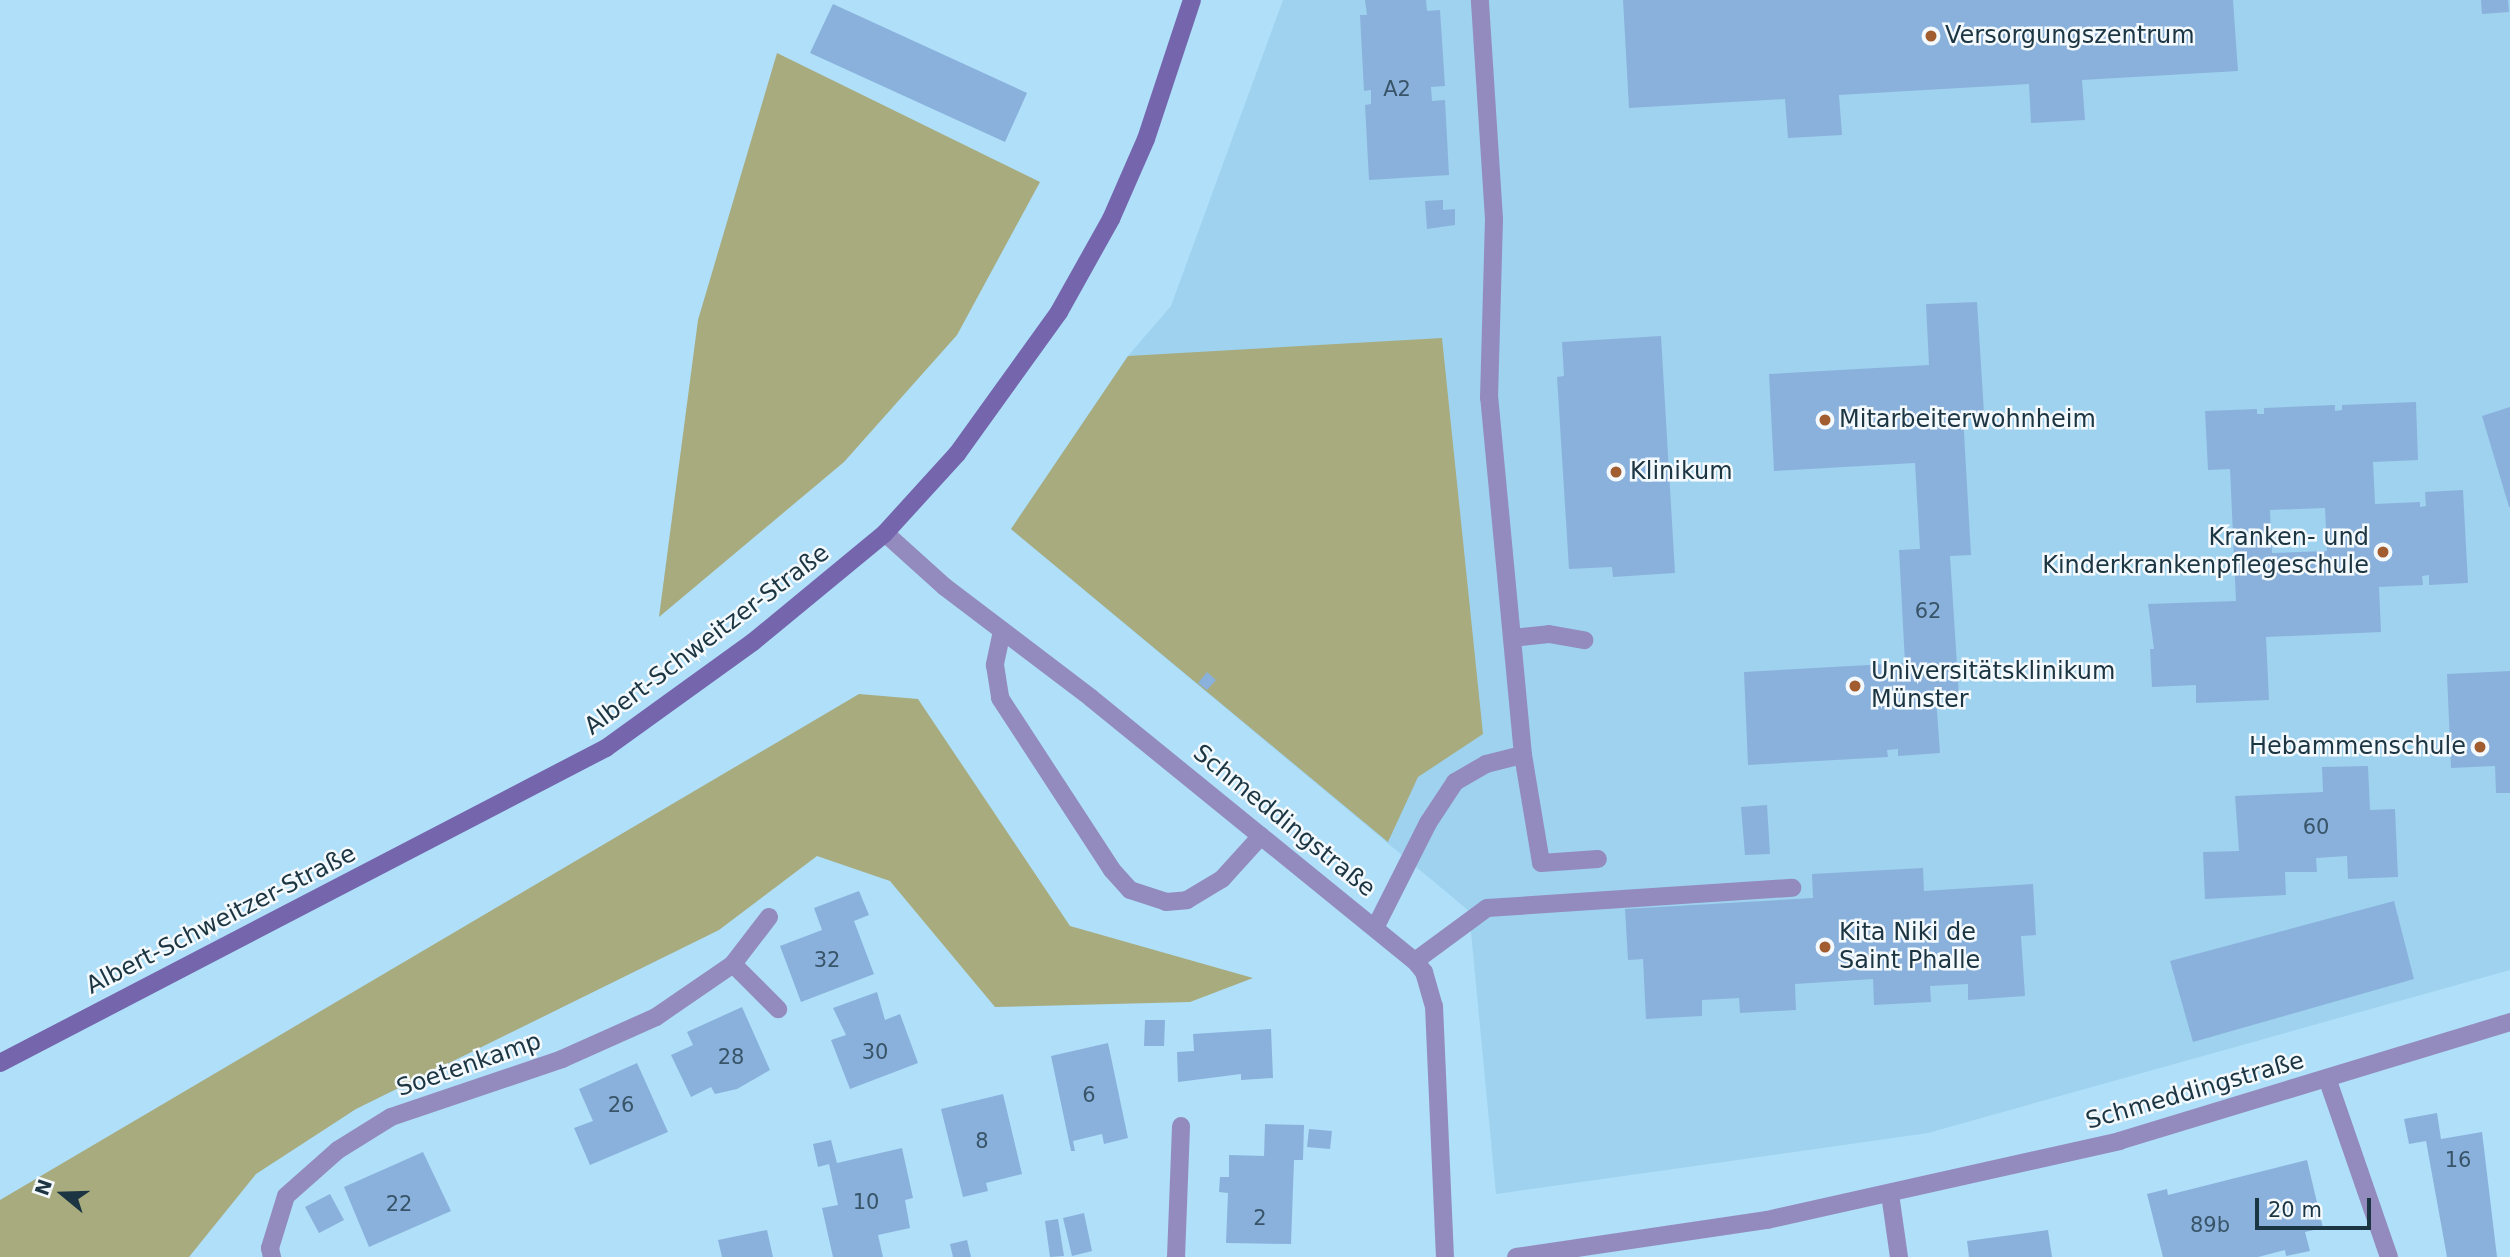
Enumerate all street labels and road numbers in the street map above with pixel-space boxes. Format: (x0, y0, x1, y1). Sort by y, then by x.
street label: Albert-Schweitzer-Straße (579, 539, 835, 741)
street label: Schmeddingstraße (1187, 739, 1381, 903)
street label: Albert-Schweitzer-Straße (81, 839, 361, 1001)
street label: Soetenkamp (393, 1027, 545, 1103)
street label: Schmeddingstraße (2083, 1046, 2307, 1136)

